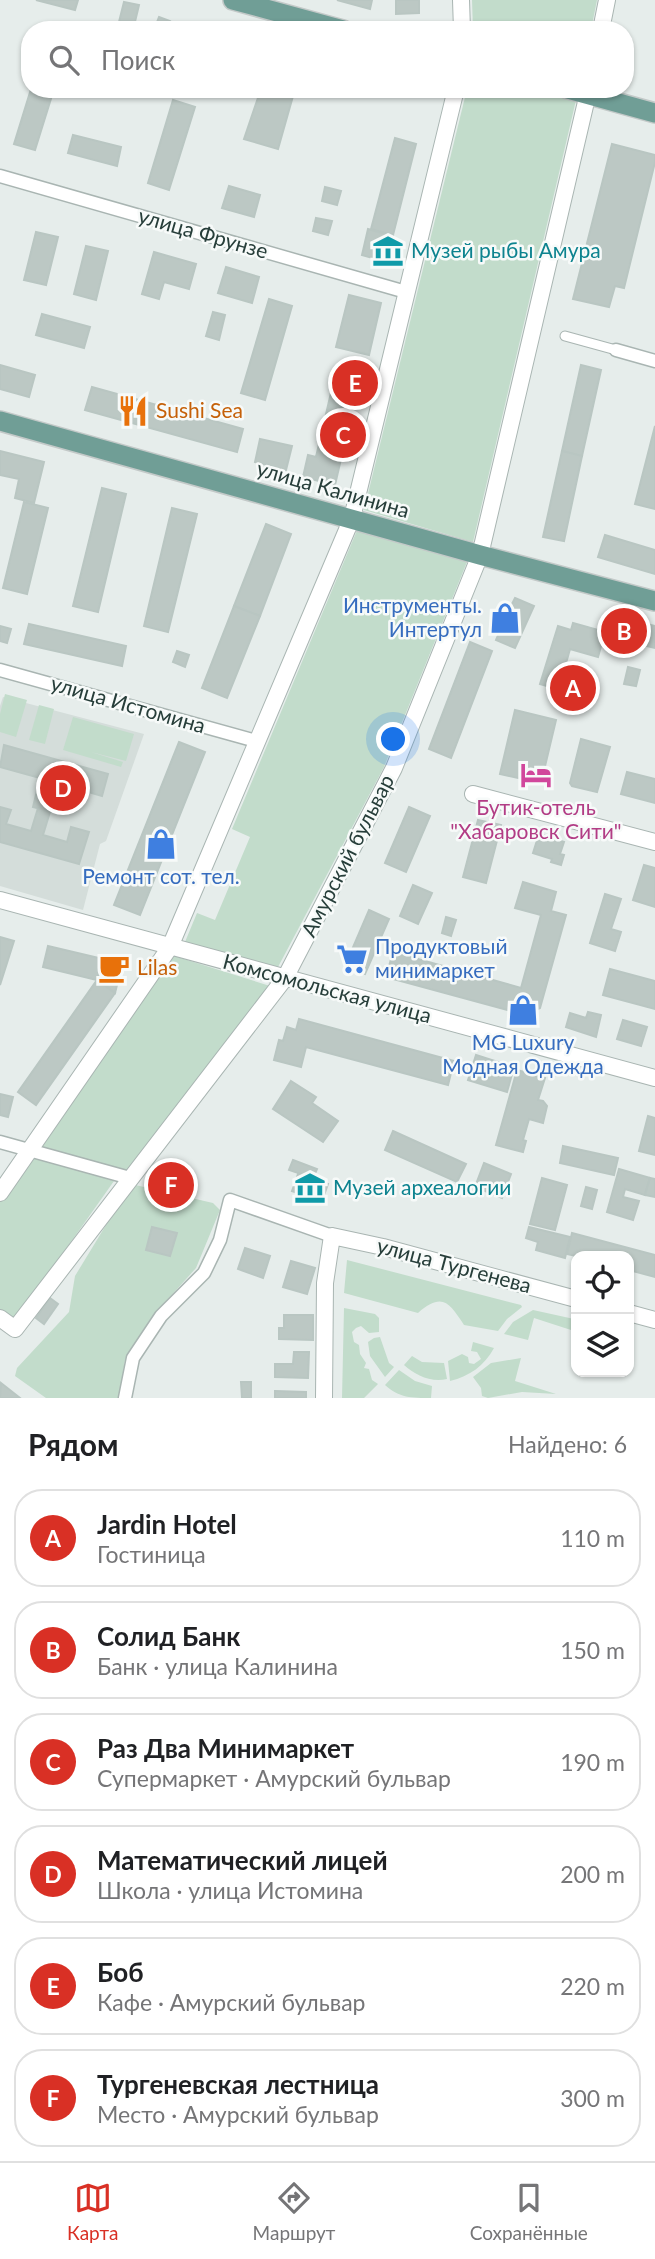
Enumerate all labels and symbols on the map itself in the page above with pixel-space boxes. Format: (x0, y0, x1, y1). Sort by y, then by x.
street label: улица Фрунзе (136, 202, 271, 263)
museum icon: Музей рыбы Амура (371, 234, 405, 268)
place label: Музей рыбы Амура (411, 237, 601, 262)
pin: E (332, 357, 378, 409)
restaurant icon: Sushi Sea (116, 394, 150, 428)
place label: Sushi Sea (156, 397, 243, 422)
pin: C (320, 409, 366, 461)
street label: улица Калинина (254, 455, 413, 522)
place label: Инструменты. Интертул (343, 592, 482, 641)
shop icon: Инструменты. Интертул (488, 601, 522, 635)
pin: B (601, 605, 647, 657)
pin: A (550, 662, 596, 714)
street label: улица Истомина (48, 670, 209, 738)
your location (376, 722, 410, 756)
hotel icon: Бутик-отель "Хабаровск Сити" (519, 758, 553, 792)
pin: D (40, 762, 86, 814)
street label: Амурский бульвар (295, 770, 398, 941)
place label: Бутик-отель "Хабаровск Сити" (450, 794, 622, 843)
shop icon: Ремонт сот. тел. (144, 827, 178, 861)
place label: Ремонт сот. тел. (82, 863, 240, 888)
place label: Продуктовый минимаркет (375, 933, 508, 982)
supermarket icon: Продуктовый минимаркет (335, 942, 369, 976)
street label: Комсомольская улица (220, 948, 434, 1027)
cafe icon: Lilas (97, 951, 131, 985)
place label: Lilas (137, 954, 177, 979)
shop icon: MG Luxury Модная Одежда (506, 993, 540, 1027)
place label: MG Luxury Модная Одежда (442, 1029, 604, 1078)
pin: F (148, 1159, 194, 1211)
museum icon: Музей археалогии (293, 1171, 327, 1205)
place label: Музей археалогии (333, 1174, 511, 1199)
street label: улица Тургенева (374, 1232, 534, 1297)

